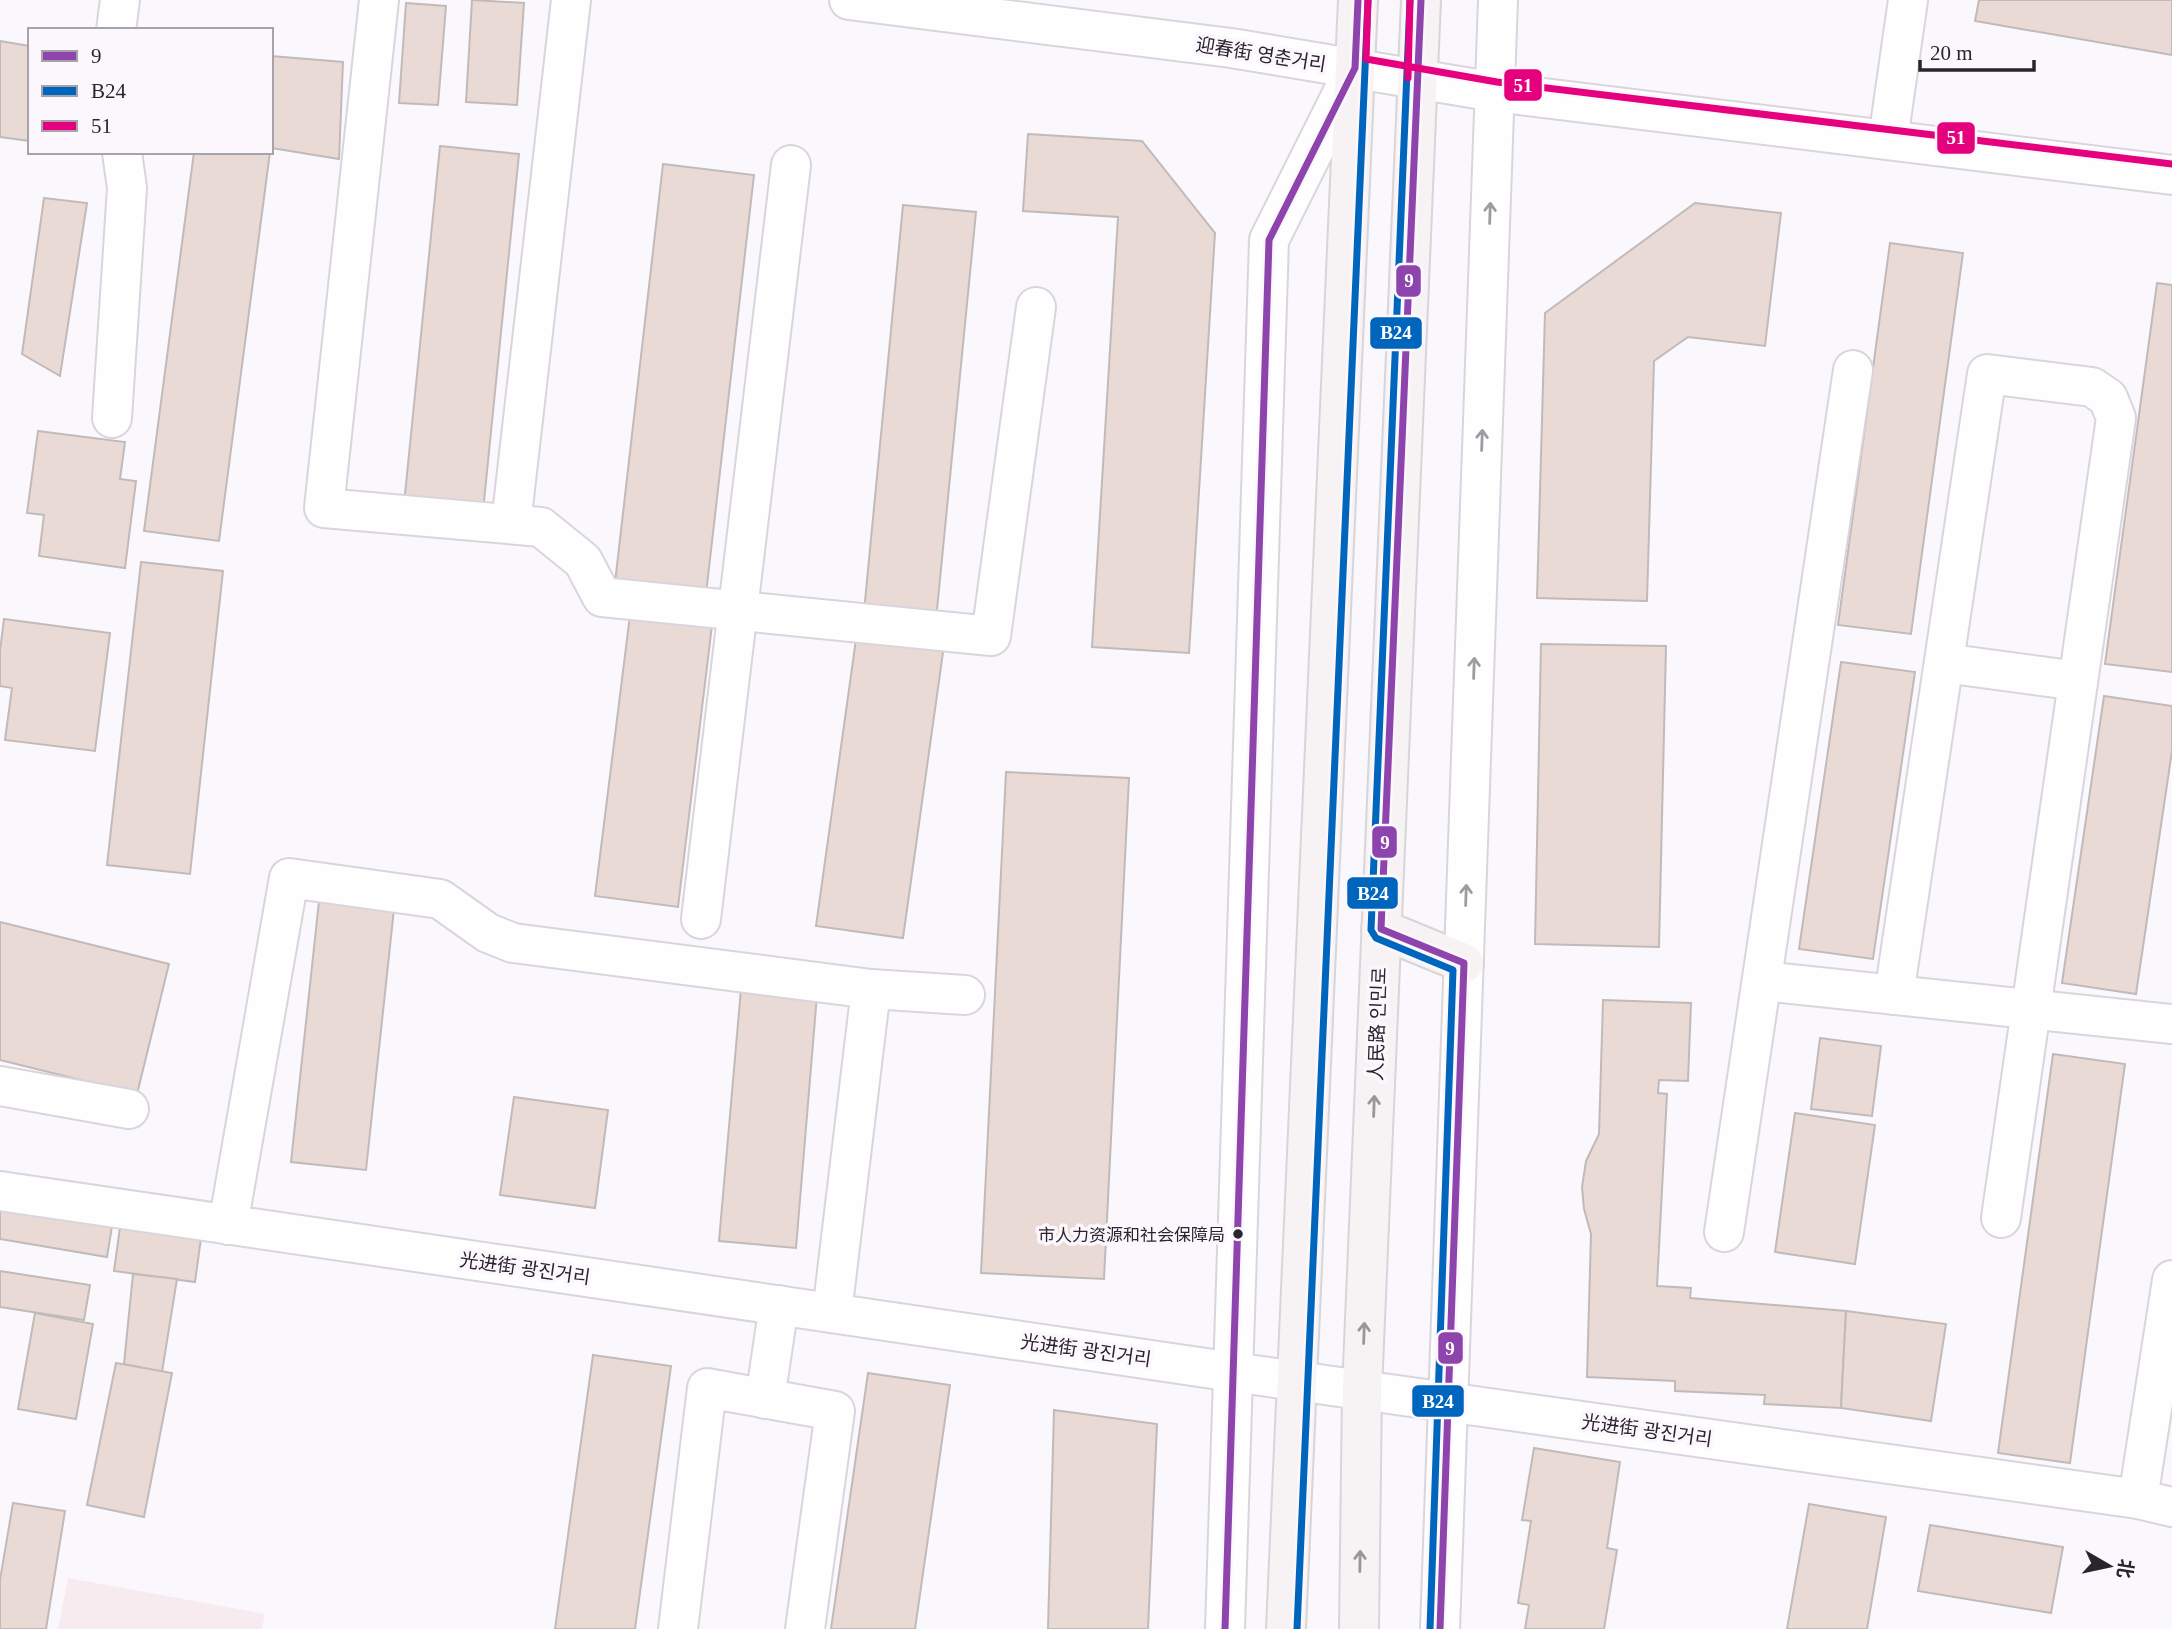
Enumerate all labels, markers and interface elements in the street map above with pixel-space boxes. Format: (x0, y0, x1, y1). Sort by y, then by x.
legend (28, 28, 273, 154)
scale bar (1920, 28, 2034, 72)
street label: 迎春街 영춘거리 (1194, 34, 1328, 75)
text: 20 m (1930, 41, 1973, 65)
text: 9 (91, 44, 102, 68)
line badge: 51 (1503, 68, 1543, 102)
text: 51 (1514, 75, 1533, 96)
text: B24 (91, 79, 127, 103)
text: 51 (91, 114, 112, 138)
line badge: 51 (1936, 121, 1976, 155)
text: 51 (1947, 127, 1966, 148)
one-way arrow (1484, 202, 1497, 225)
line badge: 9 (1395, 264, 1422, 298)
text: 9 (1404, 270, 1414, 291)
line badge: B24 (1369, 316, 1423, 350)
text: B24 (1380, 322, 1412, 343)
one-way arrow (1476, 429, 1489, 452)
one-way arrow (1468, 657, 1481, 680)
line badge: 9 (1371, 825, 1398, 859)
text: 9 (1380, 832, 1390, 853)
line badge: B24 (1346, 876, 1399, 910)
text: B24 (1357, 883, 1389, 904)
one-way arrow (1460, 884, 1473, 907)
street label: 人民路 인민로 (1365, 967, 1390, 1081)
one-way arrow (1367, 1095, 1380, 1118)
place label: 市人力资源和社会保障局 (1038, 1226, 1225, 1245)
marker: 市人力资源和社会保障局 (1231, 1227, 1245, 1241)
street label: 光进街 광진거리 (458, 1249, 592, 1288)
one-way arrow (1357, 1322, 1370, 1345)
street label: 光进街 광진거리 (1019, 1331, 1153, 1370)
line badge: 9 (1437, 1331, 1464, 1365)
text: 9 (1445, 1338, 1455, 1359)
line badge: B24 (1411, 1384, 1465, 1418)
text: B24 (1422, 1391, 1454, 1412)
street label: 光进街 광진거리 (1580, 1411, 1714, 1450)
north arrow (2074, 1531, 2144, 1601)
one-way arrow (1353, 1550, 1367, 1573)
text: 北 (2113, 1558, 2137, 1580)

